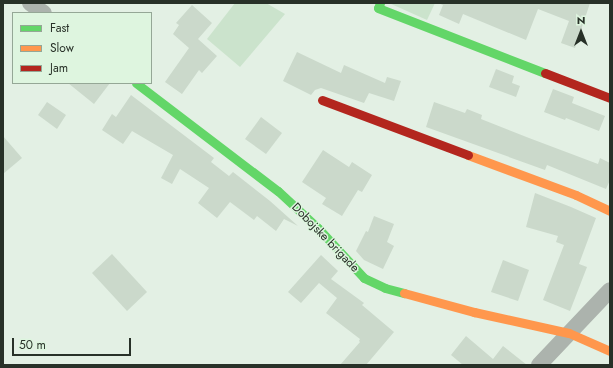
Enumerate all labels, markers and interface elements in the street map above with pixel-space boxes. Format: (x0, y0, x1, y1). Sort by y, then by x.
legend (12, 12, 152, 84)
north arrow (561, 12, 601, 52)
text: N (577, 12, 585, 28)
text: Fast (50, 19, 69, 37)
text: Slow (50, 39, 74, 57)
text: Jam (50, 59, 68, 77)
street label: Dobojske brigade (288, 200, 362, 276)
scale bar (14, 330, 133, 356)
text: 50 m (19, 336, 46, 354)

